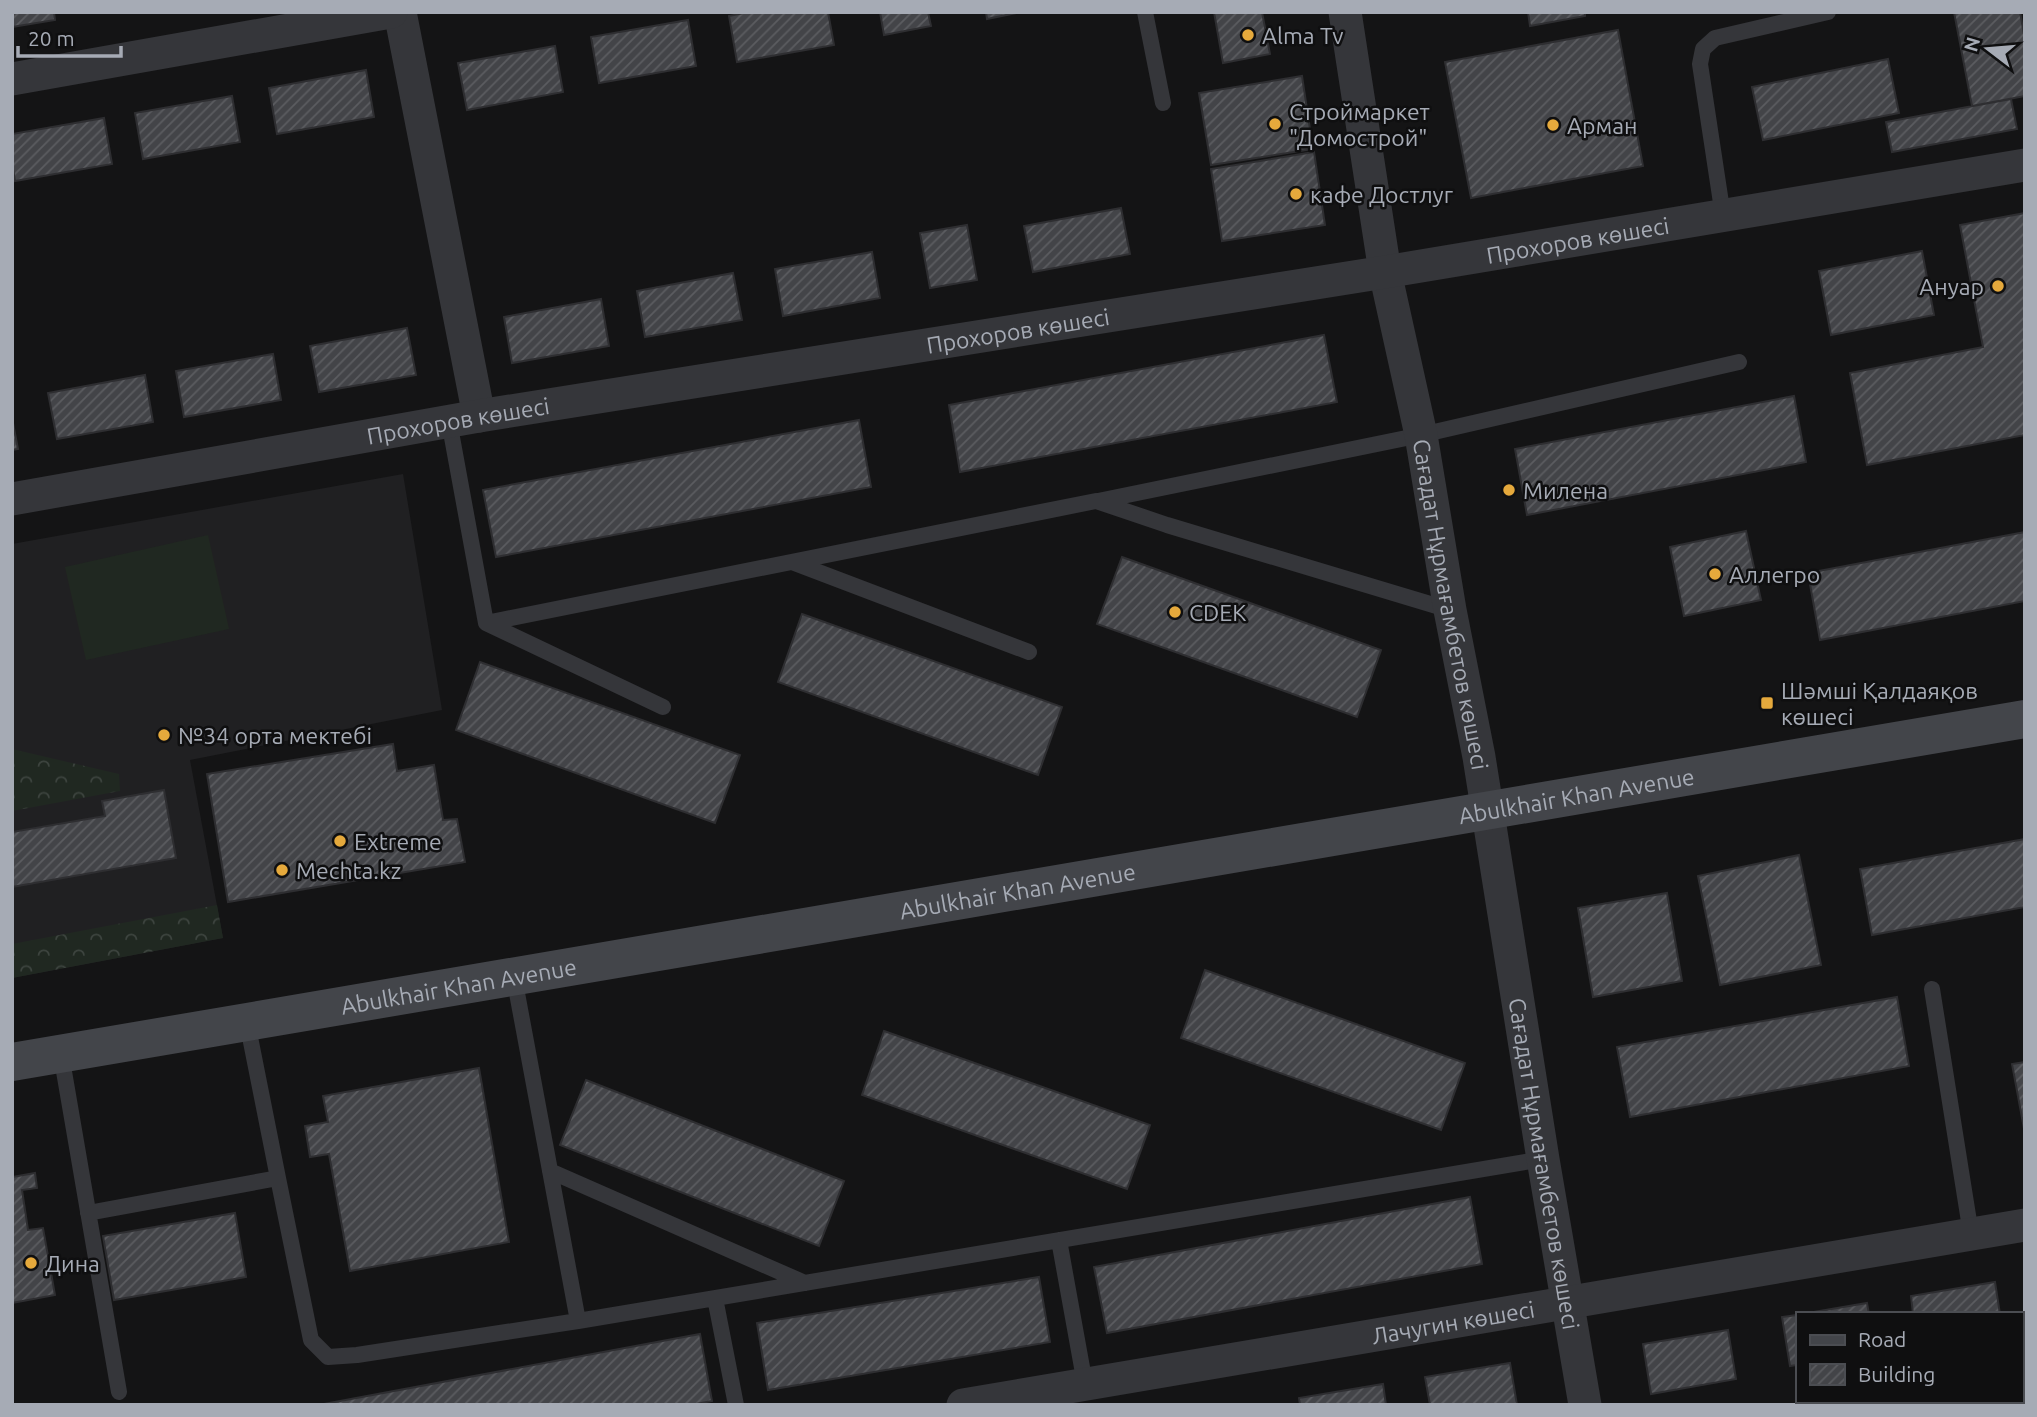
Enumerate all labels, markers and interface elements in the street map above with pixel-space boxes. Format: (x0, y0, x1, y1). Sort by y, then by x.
scale bar (18, 14, 121, 58)
north arrow (1953, 14, 2023, 84)
place label: Alma Tv (1262, 23, 1344, 48)
text: 20 m (28, 26, 75, 50)
marker: Alma Tv (1240, 27, 1256, 43)
text: N (1959, 34, 1984, 54)
place label: Строймаркет "Домострой" (1289, 99, 1430, 150)
place label: Арман (1567, 113, 1637, 138)
marker: Строймаркет "Домострой" (1267, 116, 1283, 132)
marker: Арман (1545, 117, 1561, 133)
place label: кафе Достлуг (1310, 182, 1453, 207)
marker: кафе Достлуг (1288, 186, 1304, 202)
street label: Прохоров көшесі (1484, 212, 1671, 267)
place label: Ануар (1919, 274, 1984, 299)
marker: Ануар (1990, 278, 2006, 294)
street label: Прохоров көшесі (925, 303, 1111, 357)
street label: Прохоров көшесі (365, 392, 551, 448)
street label: Сағадат Нұрмағамбетов көшесі (1409, 437, 1493, 771)
place label: Милена (1523, 478, 1608, 503)
marker: Милена (1501, 482, 1517, 498)
place label: Аллегро (1729, 562, 1820, 587)
marker: Аллегро (1707, 566, 1723, 582)
place label: CDEK (1189, 600, 1246, 625)
marker: CDEK (1167, 604, 1183, 620)
place label: Шәмші Қалдаяқов көшесі (1781, 678, 1978, 729)
marker: Шәмші Қалдаяқов көшесі (1759, 695, 1775, 711)
place label: №34 орта мектебі (178, 723, 372, 748)
marker: №34 орта мектебі (156, 727, 172, 743)
street label: Abulkhair Khan Avenue (1457, 763, 1696, 828)
place label: Extreme (354, 829, 442, 854)
marker: Extreme (332, 833, 348, 849)
place label: Mechta.kz (296, 858, 401, 883)
street label: Abulkhair Khan Avenue (898, 858, 1137, 923)
marker: Mechta.kz (274, 862, 290, 878)
street label: Abulkhair Khan Avenue (339, 954, 578, 1018)
street label: Сағадат Нұрмағамбетов көшесі (1505, 996, 1584, 1331)
place label: Дина (45, 1251, 100, 1276)
marker: Дина (23, 1255, 39, 1271)
street label: Лачугин көшесі (1370, 1296, 1536, 1348)
legend (1796, 1312, 2023, 1403)
text: Road (1858, 1327, 1906, 1351)
text: Building (1858, 1362, 1935, 1386)

